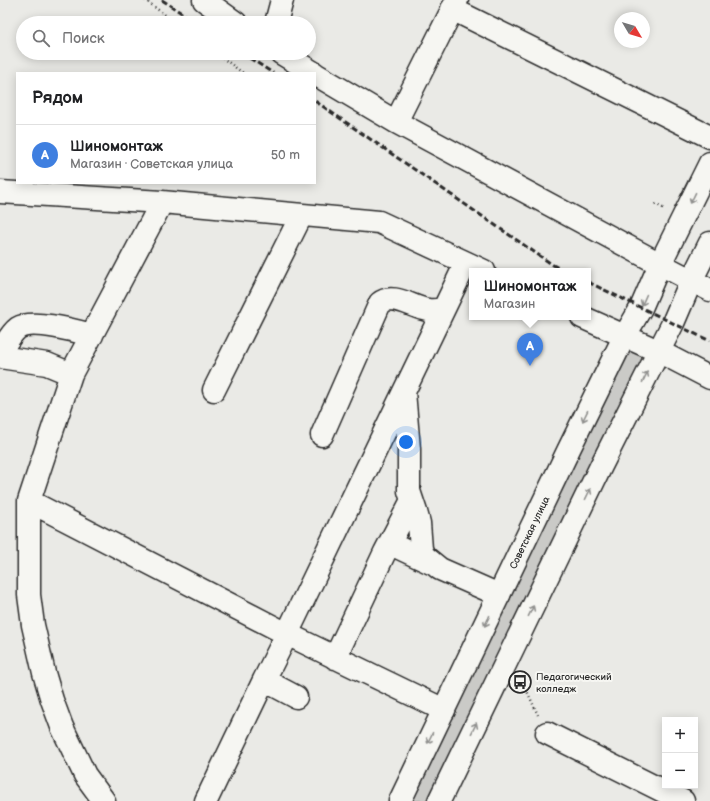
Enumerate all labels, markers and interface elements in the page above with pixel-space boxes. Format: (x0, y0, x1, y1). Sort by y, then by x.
north arrow (614, 12, 650, 48)
search box (16, 16, 316, 60)
icon: search (30, 27, 52, 49)
text: Поиск (62, 29, 105, 48)
text: Рядом (32, 88, 83, 108)
text: Шиномонтаж (70, 137, 163, 156)
text: A (41, 147, 49, 163)
text: 50 m (271, 147, 300, 163)
text: Магазин · Советская улица (70, 156, 233, 172)
one-way arrow (689, 192, 696, 204)
popup (469, 268, 591, 320)
text: Шиномонтаж (484, 277, 576, 296)
one-way arrow (640, 293, 647, 305)
text: Магазин (484, 296, 535, 312)
pin: A (517, 333, 543, 366)
one-way arrow (642, 372, 649, 384)
one-way arrow (581, 409, 589, 421)
your location (396, 432, 416, 452)
one-way arrow (585, 488, 592, 500)
street label: Советская улица (507, 494, 552, 571)
one-way arrow (528, 605, 535, 617)
one-way arrow (483, 615, 490, 627)
bus stop icon: Педагогический колледж (507, 669, 533, 695)
place label: Педагогический колледж (536, 671, 612, 695)
map controls (662, 717, 698, 789)
button: + (662, 717, 698, 753)
one-way arrow (471, 722, 478, 734)
one-way arrow (426, 732, 433, 744)
button: − (662, 753, 698, 789)

